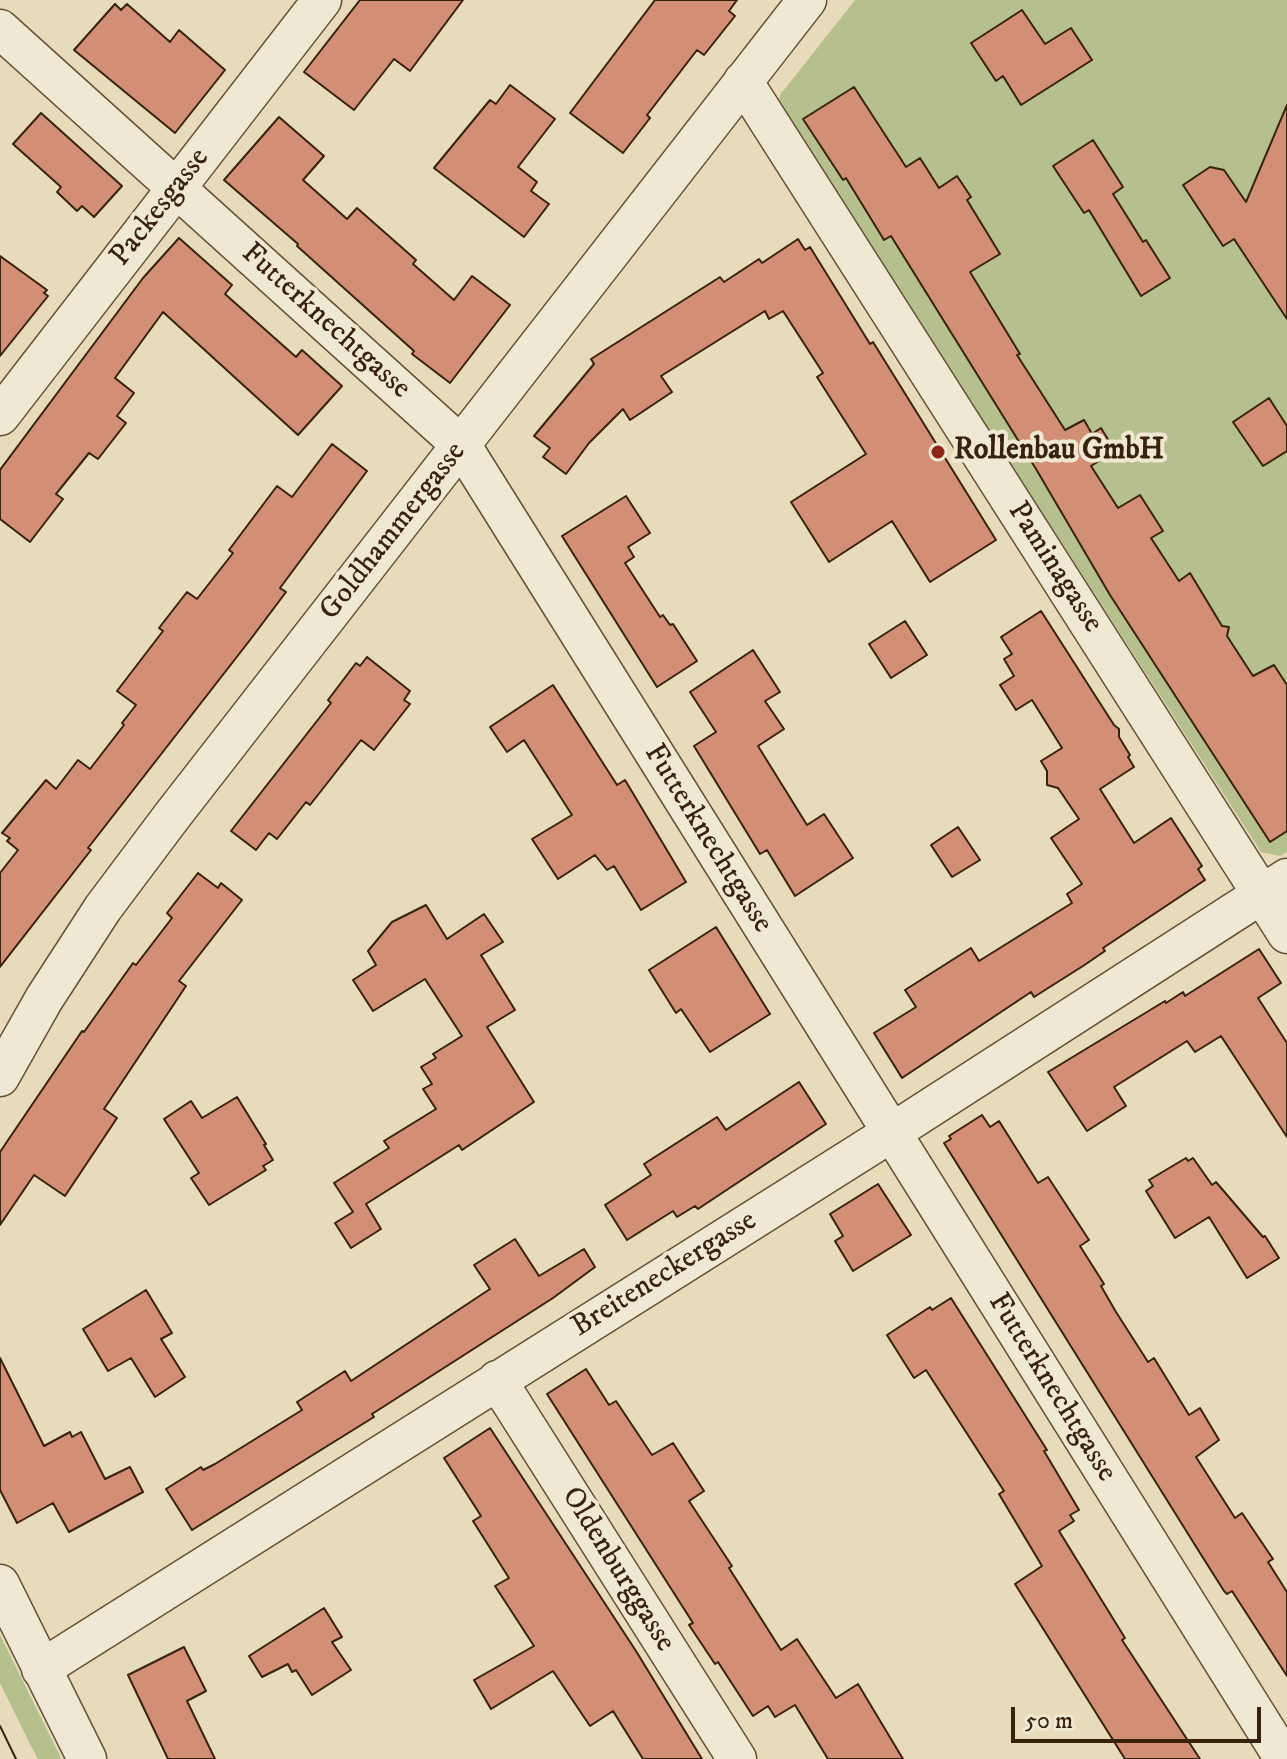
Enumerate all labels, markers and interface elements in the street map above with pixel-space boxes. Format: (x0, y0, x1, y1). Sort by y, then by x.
street label: Packesgasse (104, 142, 218, 274)
street label: Futterknechtgasse (233, 237, 417, 407)
place label: Rollenbau GmbH (954, 434, 1164, 470)
street label: Goldhammergasse (313, 436, 475, 628)
marker: Rollenbau GmbH (929, 443, 947, 461)
street label: Paminagasse (998, 496, 1110, 640)
street label: Futterknechtgasse (635, 738, 779, 940)
street label: Breiteneckergasse (566, 1204, 764, 1346)
street label: Futterknechtgasse (979, 1287, 1123, 1489)
street label: Oldenburggasse (552, 1481, 682, 1659)
scale bar (1015, 1691, 1265, 1741)
text: 50 m (1025, 1706, 1073, 1736)

